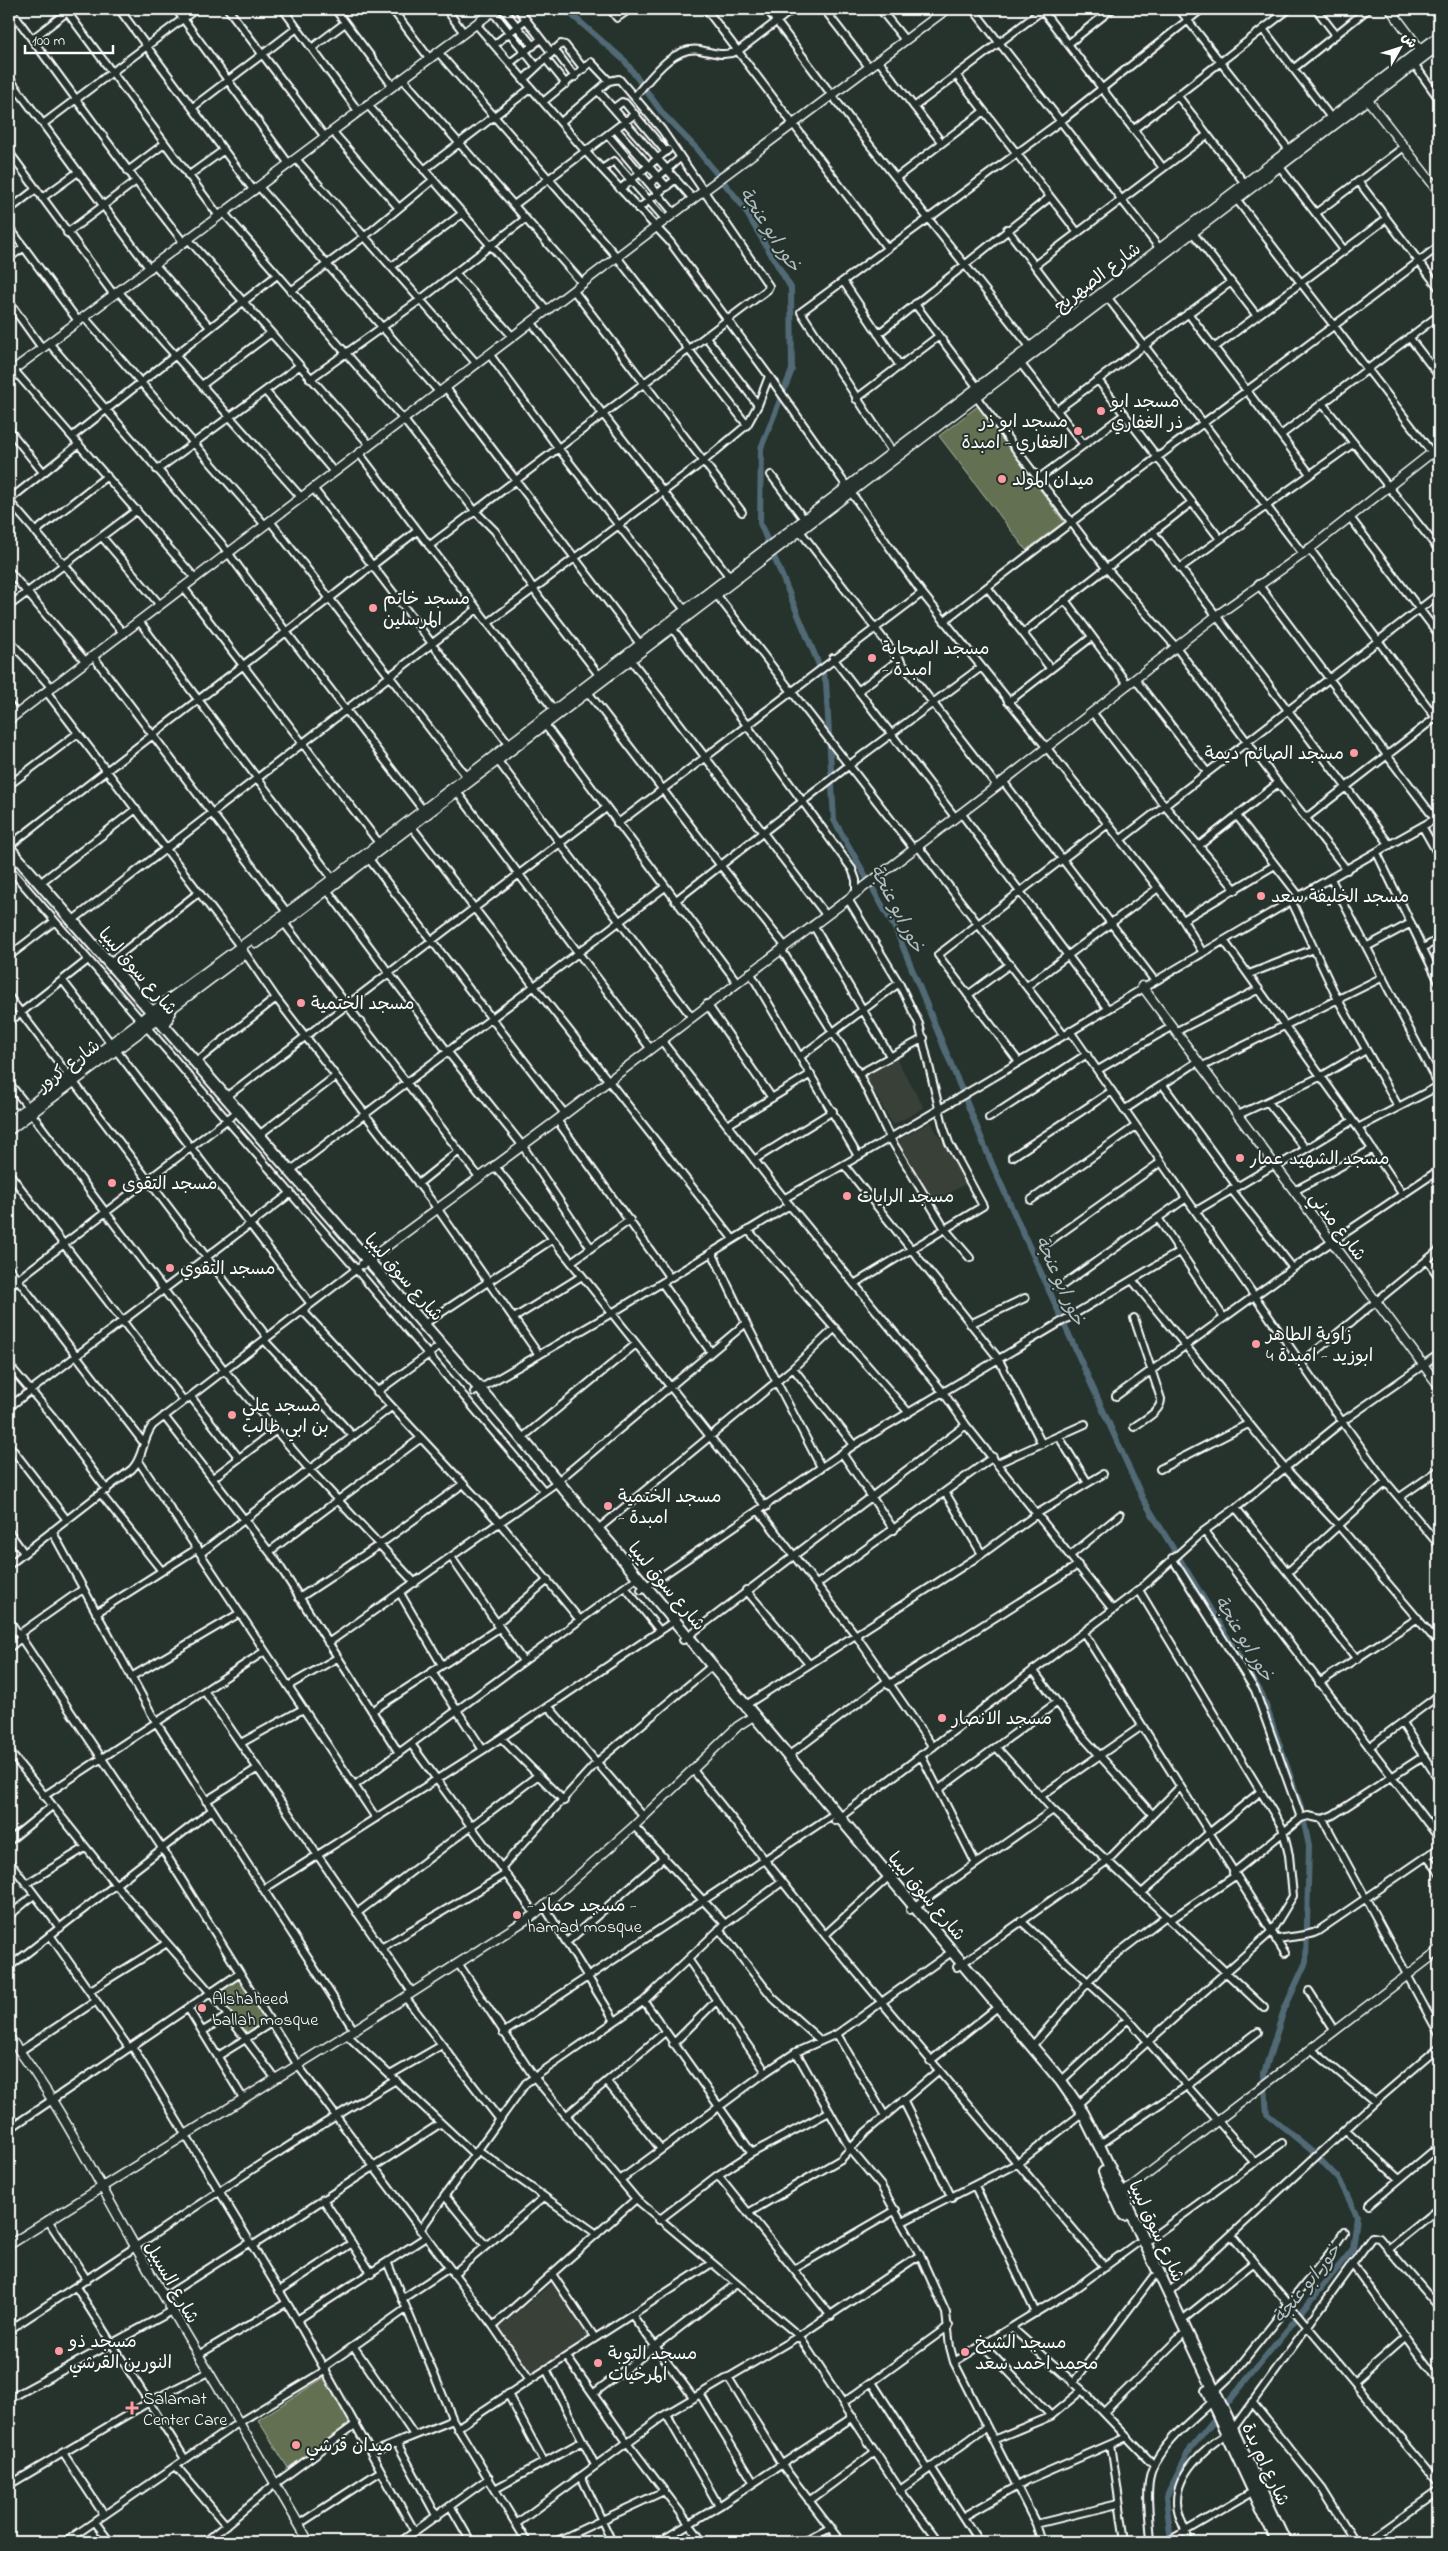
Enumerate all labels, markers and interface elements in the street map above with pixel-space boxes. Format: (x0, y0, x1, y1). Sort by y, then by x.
scale bar (25, 22, 112, 54)
north arrow (1376, 22, 1426, 72)
text: ش (1396, 28, 1422, 53)
text: 100 m (32, 30, 65, 52)
water label: خور ابو عنجة (732, 183, 807, 279)
street label: شارع الصهريج (1049, 237, 1147, 320)
place label: مسجد ابو ذر الغفاري (1109, 390, 1183, 437)
marker: مسجد ابو ذر الغفاري (1095, 405, 1107, 417)
place label: مسجد ابو ذر الغفاري - امبدة (961, 410, 1068, 457)
marker: مسجد ابو ذر الغفاري - امبدة (1072, 425, 1084, 437)
place label: ميدان المولد (1012, 468, 1094, 494)
marker: ميدان المولد (996, 473, 1008, 485)
place label: مسجد خاتم المرسلين (383, 587, 470, 634)
marker: مسجد خاتم المرسلين (367, 602, 379, 614)
place label: مسجد الصحابة - امبدة (882, 637, 990, 684)
marker: مسجد الصحابة - امبدة (866, 652, 878, 664)
place label: مسجد الصائم ديمة (1205, 742, 1344, 768)
marker: مسجد الصائم ديمة (1348, 747, 1360, 759)
water label: خور ابو عنجة (862, 860, 930, 959)
place label: مسجد الخليفة سعد (1271, 885, 1409, 911)
marker: مسجد الخليفة سعد (1255, 890, 1267, 902)
street label: شارع سوق ليبيا (91, 923, 182, 1022)
place label: مسجد الختمية (311, 992, 415, 1018)
marker: مسجد الختمية (295, 997, 307, 1009)
street label: شارع كرور (30, 1034, 107, 1100)
place label: مسجد الشهيد عمار (1249, 1147, 1389, 1173)
marker: مسجد الشهيد عمار (1234, 1152, 1246, 1164)
place label: مسجد التقوى (122, 1172, 217, 1198)
marker: مسجد التقوى (106, 1177, 118, 1189)
place label: مسجد الرايات (857, 1185, 954, 1211)
street label: شارع مدني (1301, 1187, 1371, 1268)
marker: مسجد الرايات (841, 1190, 853, 1202)
street label: شارع سوق ليبيا (357, 1229, 448, 1328)
water label: خور ابو عنجة (1027, 1232, 1091, 1331)
place label: مسجد التقوي (180, 1257, 275, 1283)
marker: مسجد التقوي (164, 1262, 176, 1274)
place label: زاوية الطاهر ابوزيد - امبدة 4 (1264, 1323, 1373, 1370)
marker: زاوية الطاهر ابوزيد - امبدة 4 (1250, 1338, 1262, 1350)
place label: مسجد علي بن ابي طالب (242, 1394, 329, 1442)
marker: مسجد علي بن ابي طالب (226, 1409, 238, 1421)
place label: مسجد الختمية - امبدة (618, 1485, 722, 1532)
marker: مسجد الختمية - امبدة (602, 1500, 614, 1512)
street label: شارع سوق ليبيا (620, 1537, 711, 1637)
water label: خور ابو عنجة (1207, 1591, 1280, 1688)
place label: مسجد الانصار (950, 1707, 1052, 1733)
marker: مسجد الانصار (936, 1712, 948, 1724)
street label: شارع سوق ليبيا (880, 1847, 971, 1947)
place label: - مسجد حماد - hamad mosque (527, 1894, 643, 1941)
marker: - مسجد حماد - hamad mosque (511, 1909, 523, 1921)
place label: Alshaheed ballah mosque (212, 1987, 319, 2034)
marker: Alshaheed ballah mosque (196, 2002, 208, 2014)
street label: شارع سوق ليبيا (1120, 2177, 1190, 2287)
street label: شارع السبيل (136, 2237, 204, 2329)
water label: خور ابو عنجة (1267, 2238, 1349, 2330)
place label: مسجد ذو النورين القرشي (67, 2330, 172, 2378)
place label: مسجد الشيخ محمد احمد سعد (975, 2331, 1098, 2378)
place label: مسجد التوبة المرخيات (608, 2342, 697, 2389)
marker: مسجد ذو النورين القرشي (53, 2345, 65, 2357)
marker: مسجد الشيخ محمد احمد سعد (959, 2346, 971, 2358)
marker: مسجد التوبة المرخيات (592, 2357, 604, 2369)
place label: Salamat Center Care (143, 2387, 228, 2434)
marker: Salamat Center Care (125, 2401, 139, 2415)
street label: شارع ام بدة (1234, 2419, 1295, 2511)
place label: ميدان قرشي (306, 2434, 393, 2461)
marker: ميدان قرشي (290, 2439, 302, 2451)

